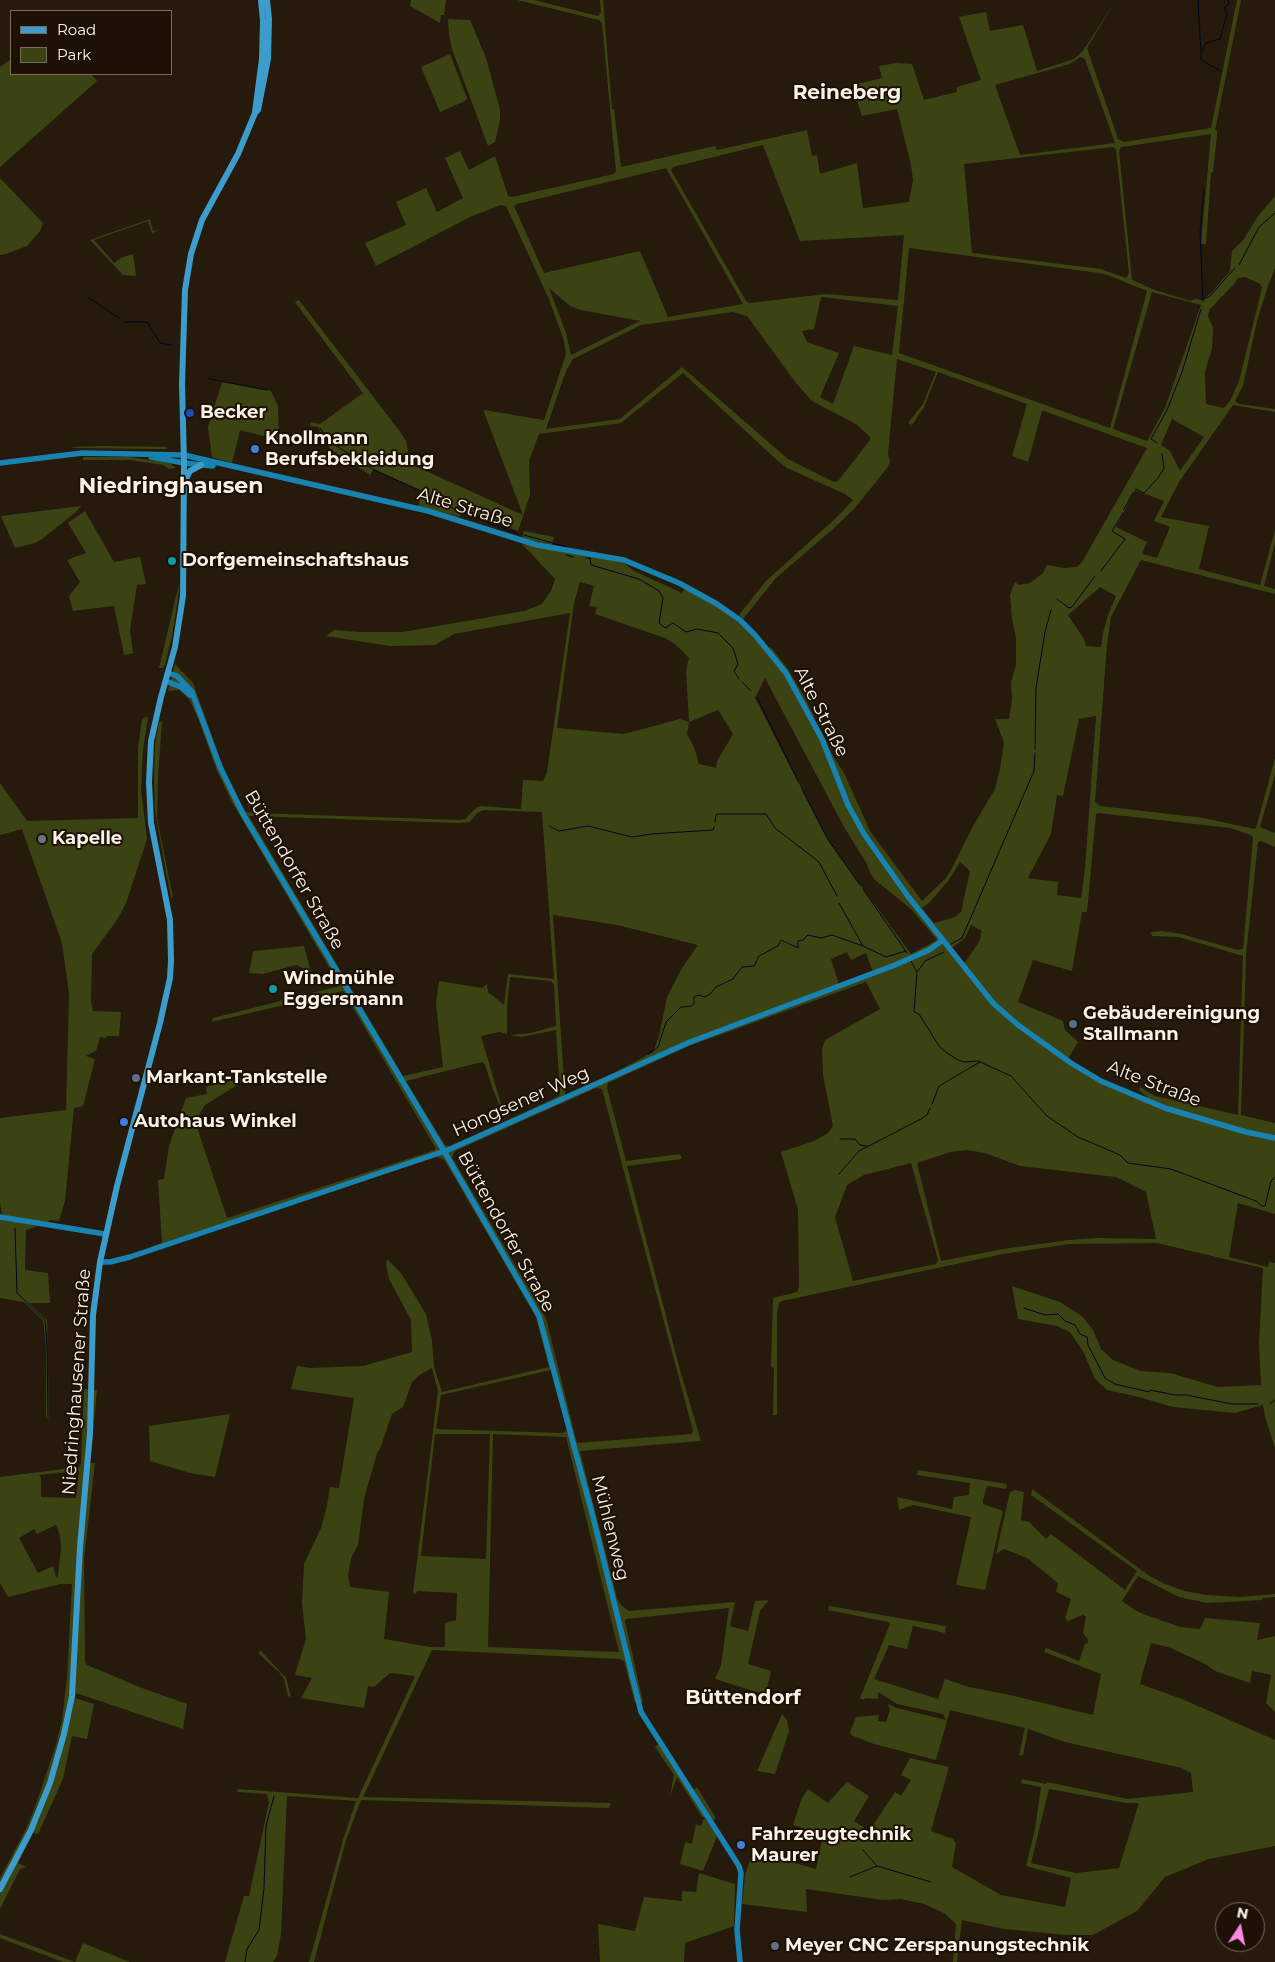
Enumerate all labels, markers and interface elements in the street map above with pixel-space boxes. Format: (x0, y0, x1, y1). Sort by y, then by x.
legend (10, 10, 172, 75)
text: Road (57, 20, 96, 39)
text: Park (57, 45, 91, 64)
district label: Reineberg (793, 81, 901, 105)
place label: Becker (200, 402, 266, 424)
marker: Becker (184, 407, 196, 419)
place label: Knollmann Berufsbekleidung (265, 428, 434, 470)
marker: Knollmann Berufsbekleidung (249, 443, 261, 455)
district label: Niedringhausen (79, 474, 263, 500)
street label: Alte Straße (415, 483, 515, 533)
place label: Dorfgemeinschaftshaus (182, 550, 409, 572)
marker: Dorfgemeinschaftshaus (166, 555, 178, 567)
street label: Alte Straße (789, 663, 853, 761)
street label: Büttendorfer Straße (240, 786, 348, 954)
place label: Kapelle (52, 828, 122, 850)
marker: Kapelle (36, 833, 48, 845)
place label: Windmühle Eggersmann (283, 968, 404, 1011)
marker: Windmühle Eggersmann (267, 983, 279, 995)
place label: Gebäudereinigung Stallmann (1083, 1003, 1260, 1046)
marker: Gebäudereinigung Stallmann (1067, 1018, 1079, 1030)
street label: Alte Straße (1104, 1056, 1204, 1112)
street label: Hongsener Weg (449, 1062, 593, 1142)
place label: Markant-Tankstelle (146, 1067, 327, 1089)
marker: Markant-Tankstelle (130, 1072, 142, 1084)
place label: Autohaus Winkel (134, 1111, 297, 1133)
marker: Autohaus Winkel (118, 1116, 130, 1128)
street label: Büttendorfer Straße (453, 1148, 559, 1316)
street label: Niedringhausener Straße (58, 1268, 96, 1496)
street label: Mühlenweg (586, 1473, 634, 1583)
district label: Büttendorf (685, 1686, 801, 1710)
place label: Fahrzeugtechnik Maurer (751, 1824, 911, 1866)
marker: Fahrzeugtechnik Maurer (735, 1839, 747, 1851)
north arrow (1215, 1902, 1265, 1952)
text: N (1235, 1903, 1250, 1923)
place label: Meyer CNC Zerspanungstechnik (785, 1935, 1089, 1957)
marker: Meyer CNC Zerspanungstechnik (769, 1940, 781, 1952)

